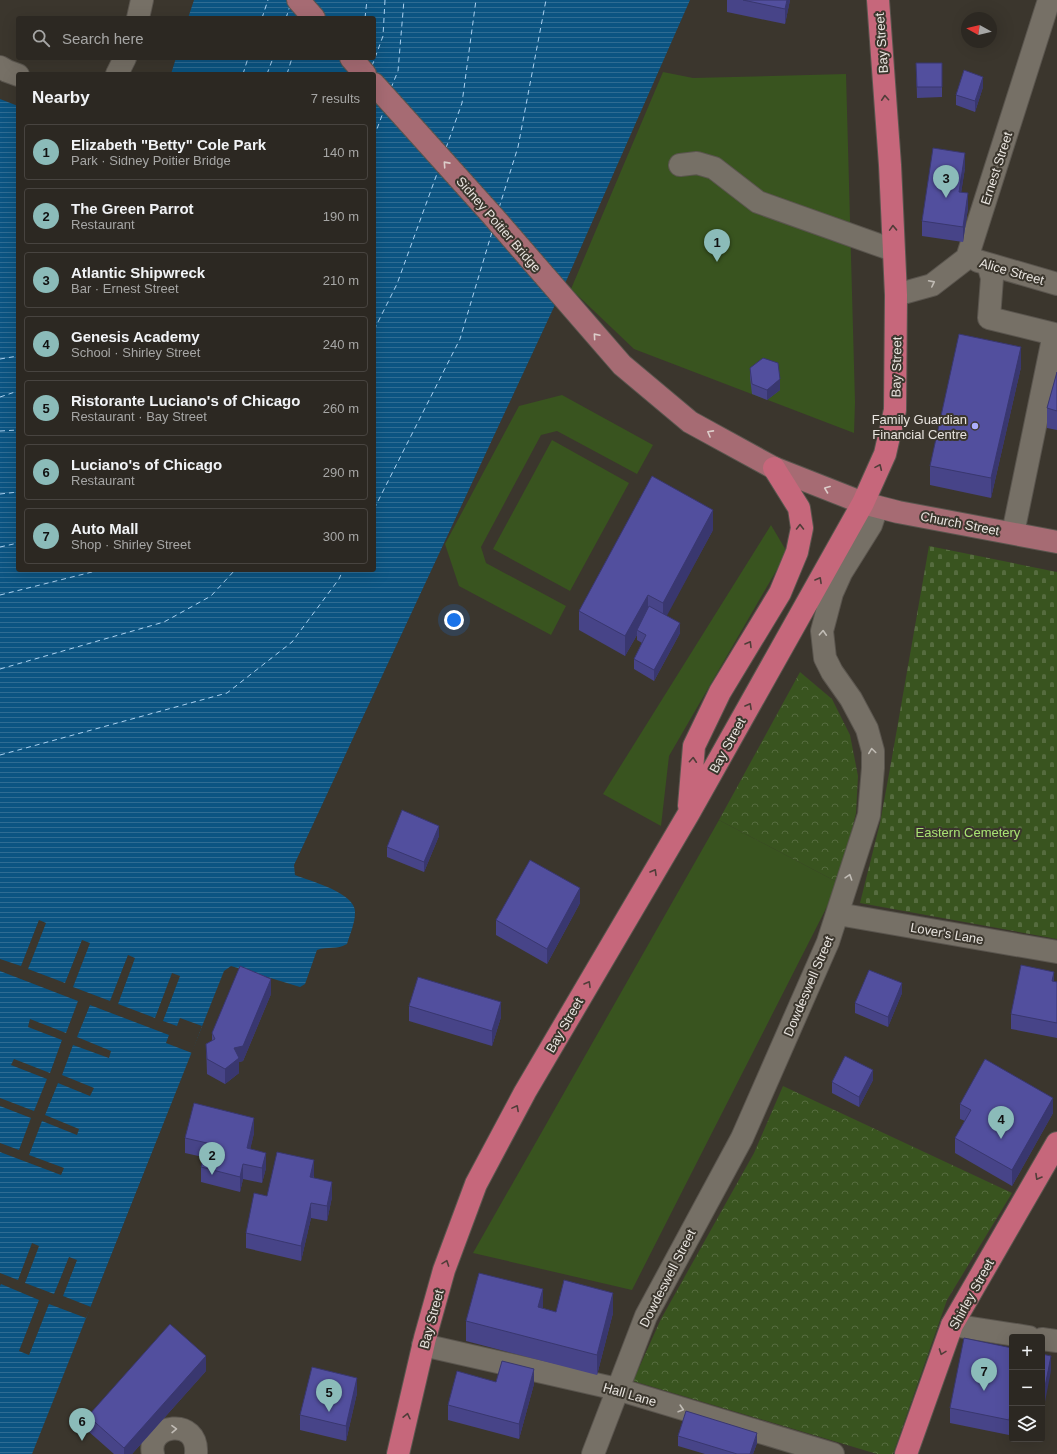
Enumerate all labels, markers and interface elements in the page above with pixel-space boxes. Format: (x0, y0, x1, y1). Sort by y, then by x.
street label: Bay Street (872, 12, 891, 74)
north arrow (961, 12, 997, 48)
search box (16, 16, 376, 60)
icon: search (30, 27, 52, 49)
text: Search here (62, 30, 144, 47)
text: Nearby (32, 88, 90, 107)
text: 7 results (311, 91, 360, 106)
one-way arrow (881, 95, 890, 101)
street label: Ernest Street (978, 129, 1015, 207)
text: Elizabeth "Betty" Cole Park (71, 136, 266, 153)
text: 1 (42, 145, 50, 160)
text: 140 m (323, 145, 359, 160)
text: Park · Sidney Poitier Bridge (71, 153, 231, 168)
one-way arrow (444, 161, 451, 169)
pin: 3 (933, 165, 959, 198)
street label: Sidney Poitier Bridge (453, 174, 544, 275)
text: The Green Parrot (71, 200, 194, 217)
text: 2 (42, 209, 50, 224)
text: 190 m (323, 209, 359, 224)
text: Restaurant (71, 217, 135, 232)
one-way arrow (888, 225, 897, 231)
pin: 1 (704, 229, 730, 262)
street label: Alice Street (978, 255, 1046, 288)
text: Atlantic Shipwreck (71, 264, 205, 281)
text: 3 (42, 273, 50, 288)
text: 210 m (323, 273, 359, 288)
one-way arrow (928, 280, 936, 288)
text: Bar · Ernest Street (71, 281, 179, 296)
text: Genesis Academy (71, 328, 200, 345)
one-way arrow (594, 333, 601, 340)
street label: Bay Street (888, 336, 905, 397)
text: 4 (42, 337, 50, 352)
text: 240 m (323, 337, 359, 352)
text: School · Shirley Street (71, 345, 200, 360)
text: Ristorante Luciano's of Chicago (71, 392, 300, 409)
text: 5 (42, 401, 50, 416)
text: 260 m (323, 401, 359, 416)
text: Restaurant · Bay Street (71, 409, 207, 424)
place label: Family Guardian Financial Centre (872, 412, 967, 442)
marker: Family Guardian Financial Centre (970, 421, 980, 431)
one-way arrow (707, 430, 714, 438)
text: Luciano's of Chicago (71, 456, 222, 473)
one-way arrow (874, 464, 882, 471)
text: 6 (42, 465, 50, 480)
text: 290 m (323, 465, 359, 480)
text: Restaurant (71, 473, 135, 488)
one-way arrow (824, 485, 831, 493)
street label: Church Street (919, 508, 1001, 539)
text: Auto Mall (71, 520, 139, 537)
one-way arrow (796, 524, 804, 530)
text: 7 (42, 529, 50, 544)
text: 300 m (323, 529, 359, 544)
text: Shop · Shirley Street (71, 537, 191, 552)
one-way arrow (815, 577, 822, 584)
your location (444, 610, 464, 630)
one-way arrow (819, 630, 827, 636)
one-way arrow (744, 641, 752, 648)
one-way arrow (744, 703, 751, 710)
street label: Bay Street (706, 715, 749, 775)
one-way arrow (868, 747, 877, 754)
one-way arrow (688, 757, 697, 763)
park label: Eastern Cemetery (916, 825, 1021, 840)
one-way arrow (650, 868, 657, 876)
one-way arrow (845, 874, 853, 881)
street label: Lover's Lane (909, 920, 985, 947)
street label: Dowdeswell Street (781, 933, 837, 1039)
one-way arrow (584, 981, 591, 988)
street label: Bay Street (543, 995, 586, 1055)
one-way arrow (512, 1105, 519, 1112)
pin: 4 (988, 1106, 1014, 1139)
pin: 2 (199, 1142, 225, 1175)
one-way arrow (1035, 1173, 1042, 1180)
street label: Dowdeswell Street (636, 1227, 699, 1330)
street label: Shirley Street (946, 1256, 997, 1332)
one-way arrow (442, 1260, 450, 1267)
street label: Bay Street (416, 1288, 447, 1350)
map controls (1009, 1334, 1045, 1442)
button: + (1009, 1334, 1045, 1370)
one-way arrow (939, 1349, 947, 1356)
pin: 7 (971, 1358, 997, 1391)
button: − (1009, 1370, 1045, 1406)
pin: 5 (316, 1379, 342, 1412)
street label: Hall Lane (601, 1380, 658, 1409)
one-way arrow (677, 1404, 684, 1413)
button: layers (1009, 1406, 1045, 1442)
pin: 6 (69, 1408, 95, 1441)
one-way arrow (402, 1413, 411, 1420)
one-way arrow (171, 1425, 177, 1433)

